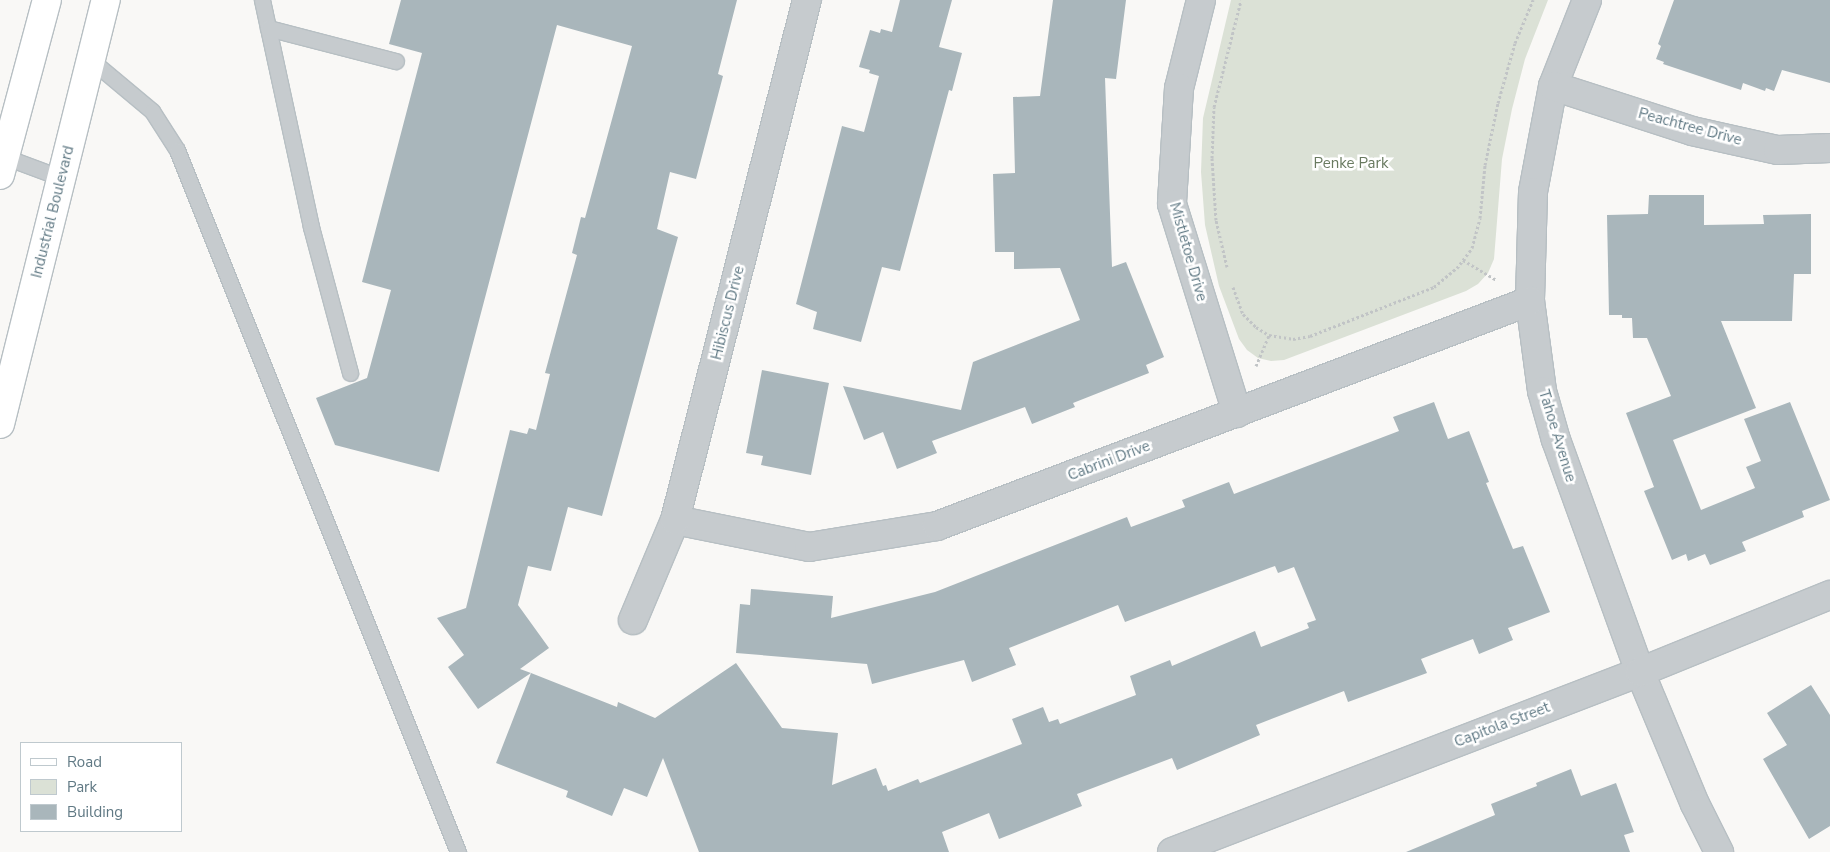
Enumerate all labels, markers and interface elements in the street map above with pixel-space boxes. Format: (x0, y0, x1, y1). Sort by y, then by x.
street label: Peachtree Drive (1636, 105, 1744, 149)
street label: Industrial Boulevard (28, 144, 78, 280)
park label: Penke Park (1314, 155, 1388, 173)
street label: Mistletoe Drive (1165, 201, 1211, 303)
street label: Hibiscus Drive (708, 264, 748, 362)
street label: Tahoe Avenue (1534, 388, 1580, 484)
street label: Cabrini Drive (1065, 437, 1153, 485)
street label: Capitola Street (1452, 699, 1552, 751)
legend (20, 742, 182, 832)
text: Road (67, 752, 102, 772)
text: Park (67, 777, 97, 797)
text: Building (67, 802, 123, 822)

